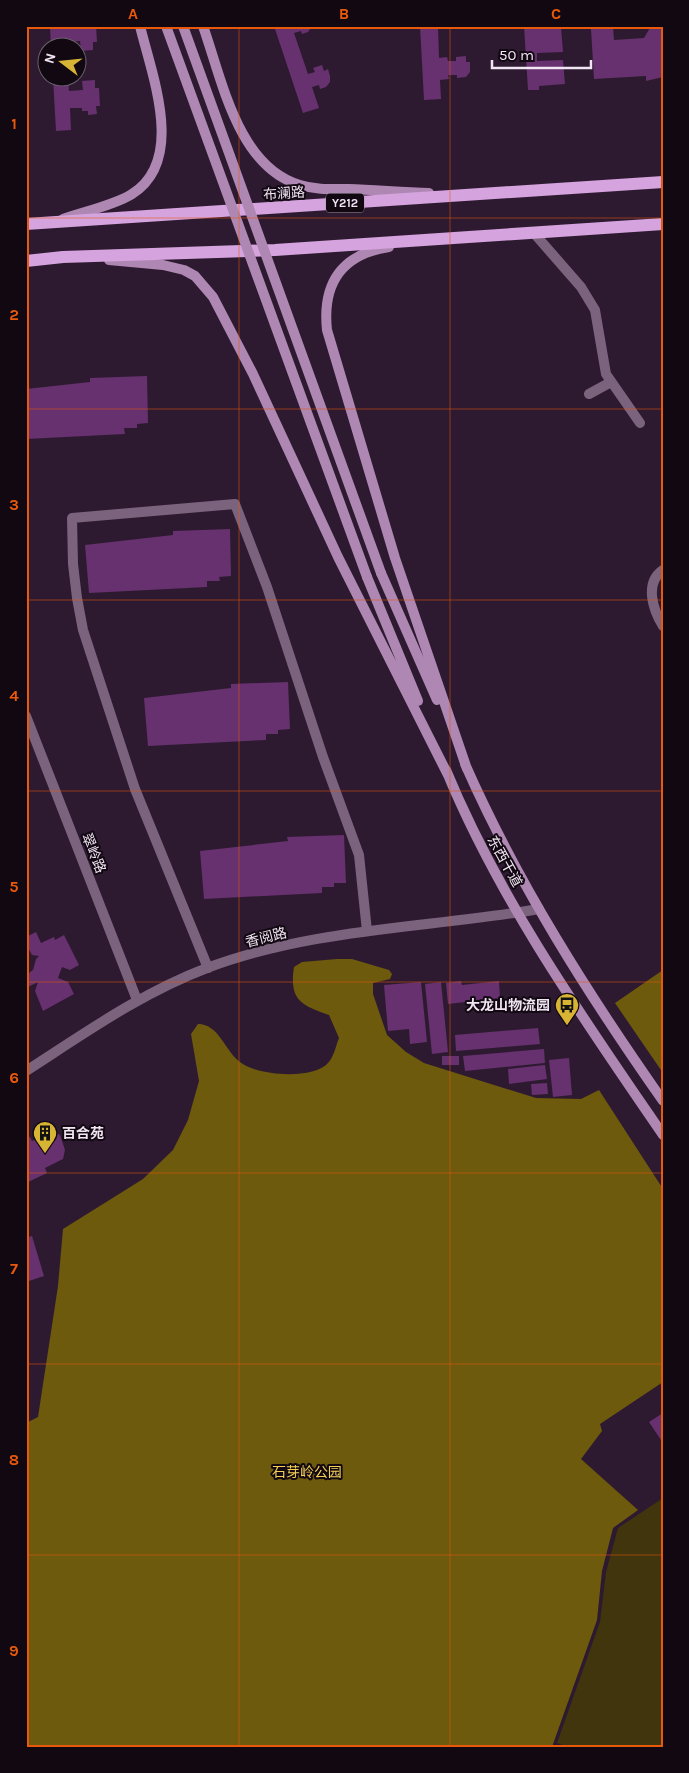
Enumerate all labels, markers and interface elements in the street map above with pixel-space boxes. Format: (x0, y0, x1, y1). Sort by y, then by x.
text: A (128, 4, 138, 23)
text: B (339, 4, 349, 23)
text: C (551, 4, 561, 23)
north arrow (38, 38, 88, 88)
scale bar (492, 38, 590, 70)
text: 50 m (499, 46, 534, 64)
text: N (40, 51, 60, 66)
text: 1 (11, 114, 17, 133)
street label: 布澜路 (262, 184, 306, 203)
road number: Y212 (326, 194, 364, 212)
text: 2 (9, 305, 19, 324)
text: 3 (9, 495, 19, 514)
text: 4 (9, 686, 19, 705)
street label: 翠岭路 (78, 831, 109, 876)
street label: 东西干道 (484, 833, 526, 890)
text: 5 (9, 877, 19, 896)
street label: 香阅路 (244, 924, 289, 951)
bus stop icon: 大龙山物流园 (554, 992, 580, 1026)
place label: 大龙山物流园 (466, 997, 550, 1014)
text: 6 (9, 1068, 19, 1087)
building icon: 百合苑 (32, 1120, 58, 1154)
place label: 百合苑 (62, 1125, 104, 1142)
text: 7 (10, 1259, 18, 1278)
text: 8 (9, 1450, 19, 1469)
park label: 石芽岭公园 (272, 1464, 342, 1481)
text: 9 (9, 1641, 19, 1660)

